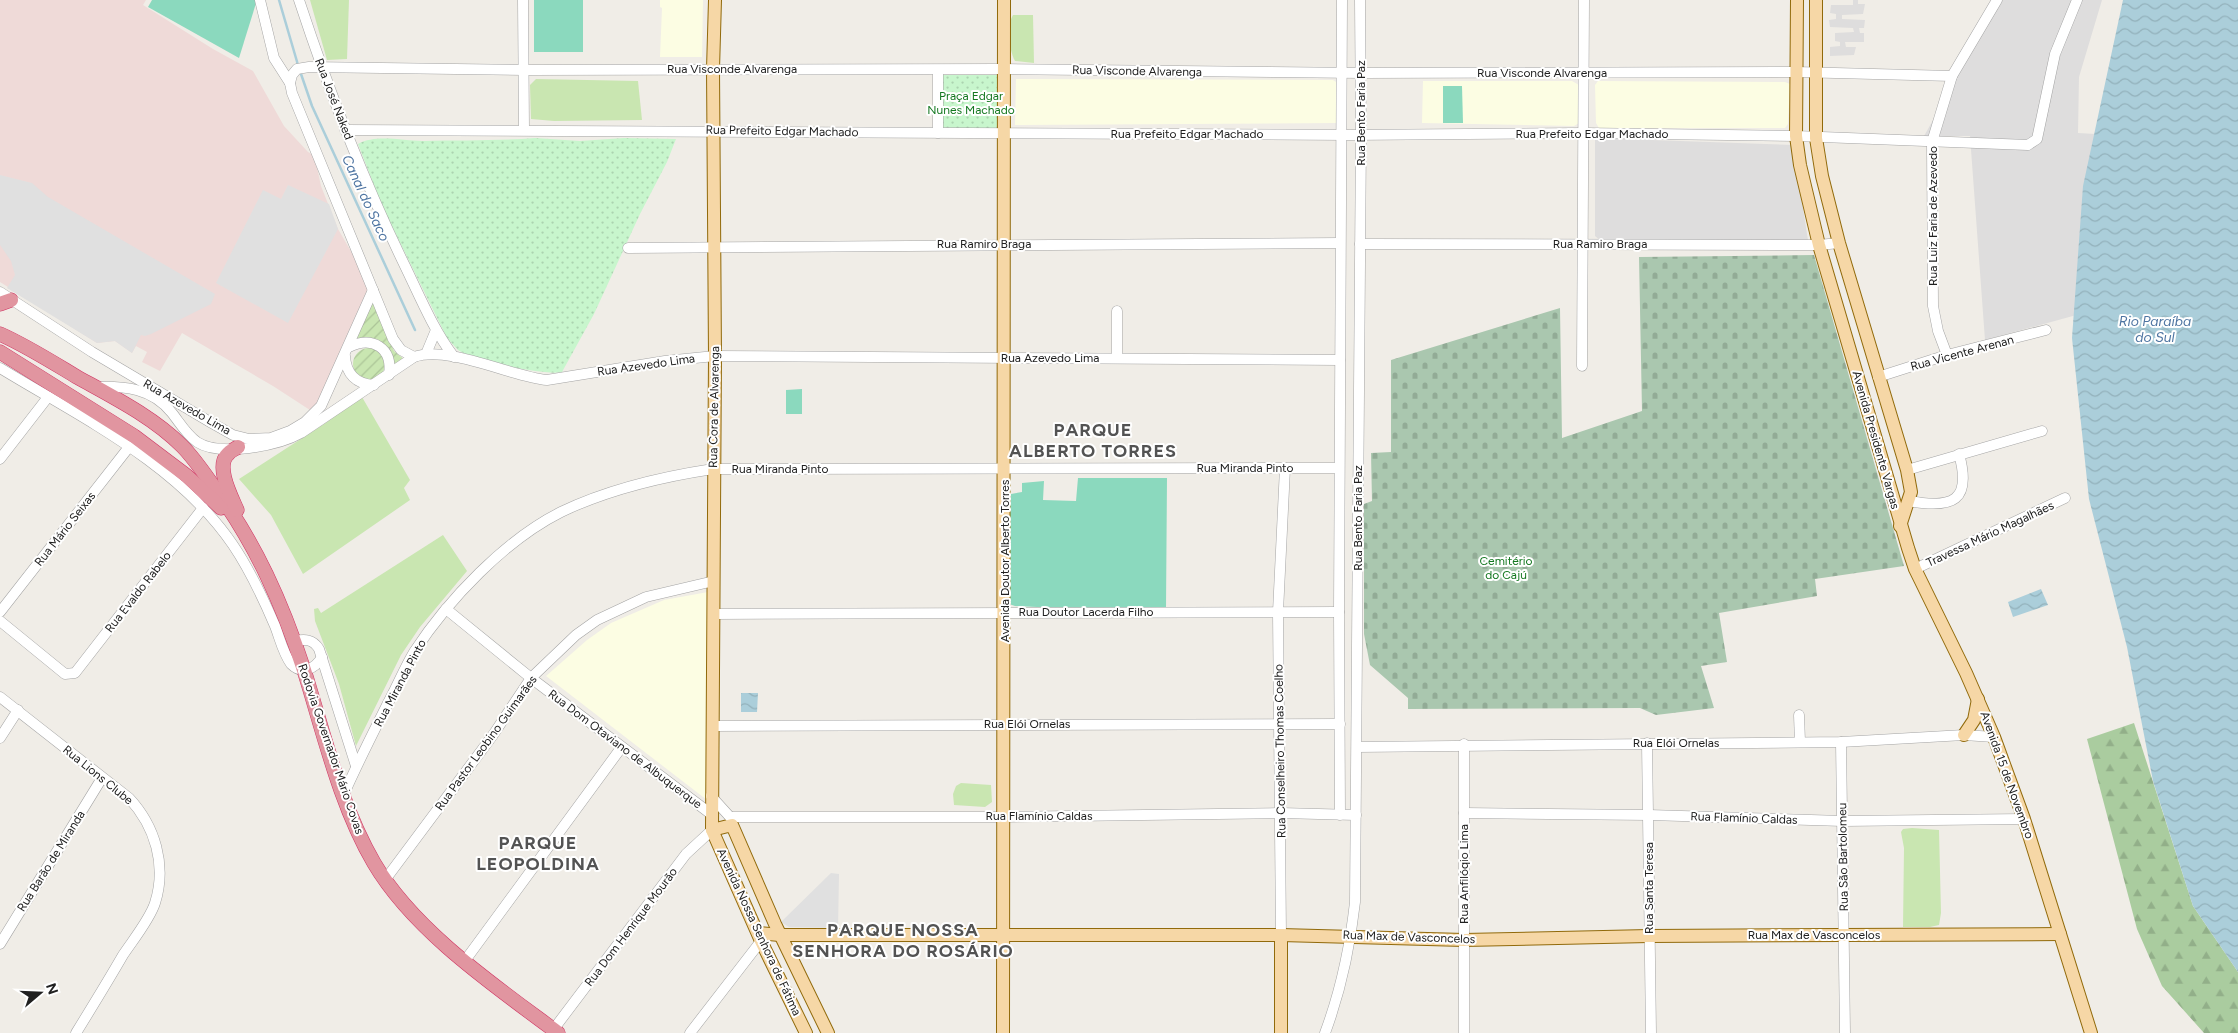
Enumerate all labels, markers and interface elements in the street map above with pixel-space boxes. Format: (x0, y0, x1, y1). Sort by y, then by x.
street label: Rua José Naked (312, 56, 356, 142)
street label: Rua Bento Faria Paz (1354, 60, 1368, 166)
street label: Rua Visconde Alvarenga (667, 62, 797, 76)
street label: Rua Visconde Alvarenga (1072, 63, 1202, 79)
street label: Rua Visconde Alvarenga (1477, 66, 1607, 80)
park label: Praça Edgar Nunes Machado (927, 89, 1015, 117)
street label: Rua Prefeito Edgar Machado (705, 123, 859, 139)
street label: Rua Prefeito Edgar Machado (1111, 127, 1263, 141)
street label: Rua Prefeito Edgar Machado (1516, 127, 1668, 141)
street label: Rua Luiz Faria de Azevedo (1926, 146, 1940, 286)
water label: Canal do Saco (338, 152, 393, 244)
street label: Rua Ramiro Braga (937, 237, 1031, 251)
street label: Rua Ramiro Braga (1553, 237, 1647, 251)
water label: Rio Paraíba do Sul (2119, 313, 2191, 346)
street label: Rua Vicente Arenan (1909, 332, 2015, 374)
street label: Rua Cora de Alvarenga (706, 346, 722, 468)
street label: Rua Azevedo Lima (596, 351, 696, 379)
street label: Rua Azevedo Lima (1001, 351, 1099, 365)
street label: Avenida Presidente Vargas (1850, 369, 1903, 511)
street label: Rua Azevedo Lima (141, 376, 233, 438)
district label: PARQUE ALBERTO TORRES (1009, 419, 1177, 462)
street label: Rua Miranda Pinto (1196, 461, 1294, 475)
street label: Rua Miranda Pinto (731, 462, 829, 476)
street label: Rua Bento Faria Paz (1351, 465, 1365, 571)
street label: Avenida Doutor Alberto Torres (998, 479, 1012, 642)
street label: Rua Mário Seixas (32, 489, 99, 569)
street label: Travessa Mário Magalhães (1924, 498, 2056, 570)
street label: Rua Evaldo Rabelo (102, 549, 174, 635)
park label: Cemitério do Cajú (1479, 554, 1533, 582)
street label: Rua Doutor Lacerda Filho (1019, 605, 1153, 619)
street label: Rua Miranda Pinto (371, 637, 429, 729)
street label: Rodovia Governador Mário Covas (295, 662, 367, 836)
street label: Rua Conselheiro Thomas Coelho (1271, 664, 1289, 838)
street label: Rua Pastor Leobino Guimarães (432, 672, 540, 813)
street label: Rua Dom Otaviano de Albuquerque (545, 687, 705, 812)
street label: Avenida 15 de Novembro (1977, 709, 2037, 841)
street label: Rua Elói Ornelas (984, 717, 1071, 731)
street label: Rua Elói Ornelas (1633, 736, 1720, 750)
street label: Rua Lions Clube (60, 742, 136, 808)
street label: Rua São Bartolomeu (1835, 803, 1851, 911)
street label: Rua Barão de Miranda (14, 808, 88, 914)
street label: Rua Flamínio Caldas (985, 809, 1093, 823)
street label: Rua Flamínio Caldas (1690, 809, 1798, 827)
street label: Rua Anfilóqio Lima (1457, 824, 1471, 924)
district label: PARQUE LEOPOLDINA (476, 832, 600, 875)
street label: Rua Santa Teresa (1642, 842, 1656, 934)
street label: Avenida Nossa Senhora de Fátima (714, 846, 804, 1018)
street label: Rua Dom Henrique Mourão (582, 865, 680, 989)
district label: PARQUE NOSSA SENHORA DO ROSÁRIO (792, 919, 1014, 962)
street label: Rua Max de Vasconcelos (1342, 928, 1476, 946)
street label: Rua Max de Vasconcelos (1748, 928, 1881, 942)
north arrow (15, 968, 65, 1018)
text: N (42, 981, 62, 997)

